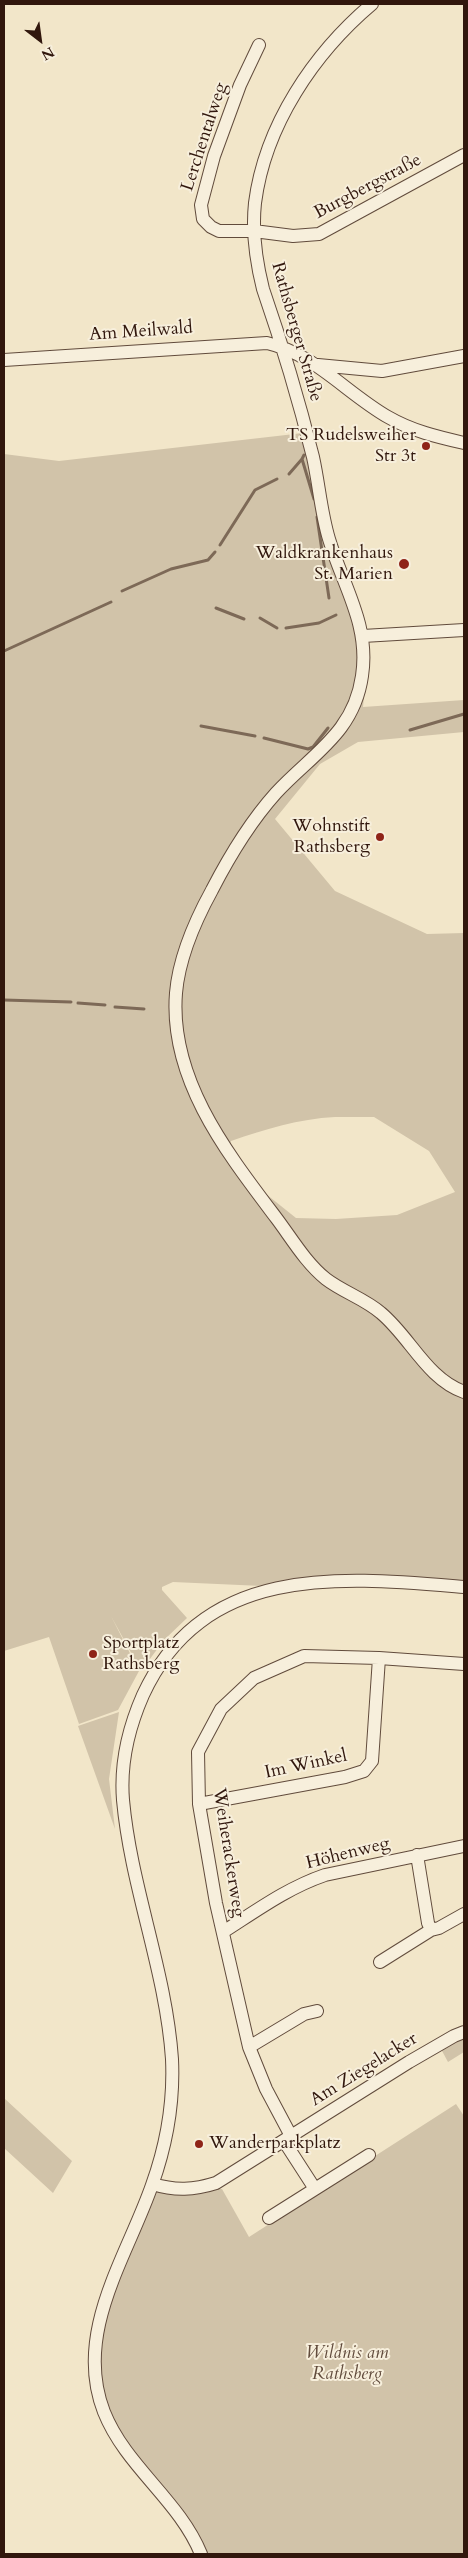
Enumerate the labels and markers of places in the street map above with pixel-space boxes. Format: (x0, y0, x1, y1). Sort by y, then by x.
place label: TS Rudelsweiher Str 3t (286, 425, 416, 468)
marker: TS Rudelsweiher Str 3t (420, 440, 432, 452)
place label: Waldkrankenhaus St. Marien (255, 543, 393, 586)
marker: Waldkrankenhaus St. Marien (397, 557, 411, 571)
place label: Wohnstift Rathsberg (292, 816, 370, 859)
marker: Wohnstift Rathsberg (374, 831, 386, 843)
place label: Sportplatz Rathsberg (103, 1633, 179, 1676)
marker: Sportplatz Rathsberg (87, 1648, 99, 1660)
place label: Wanderparkplatz (209, 2133, 340, 2155)
marker: Wanderparkplatz (193, 2138, 205, 2150)

